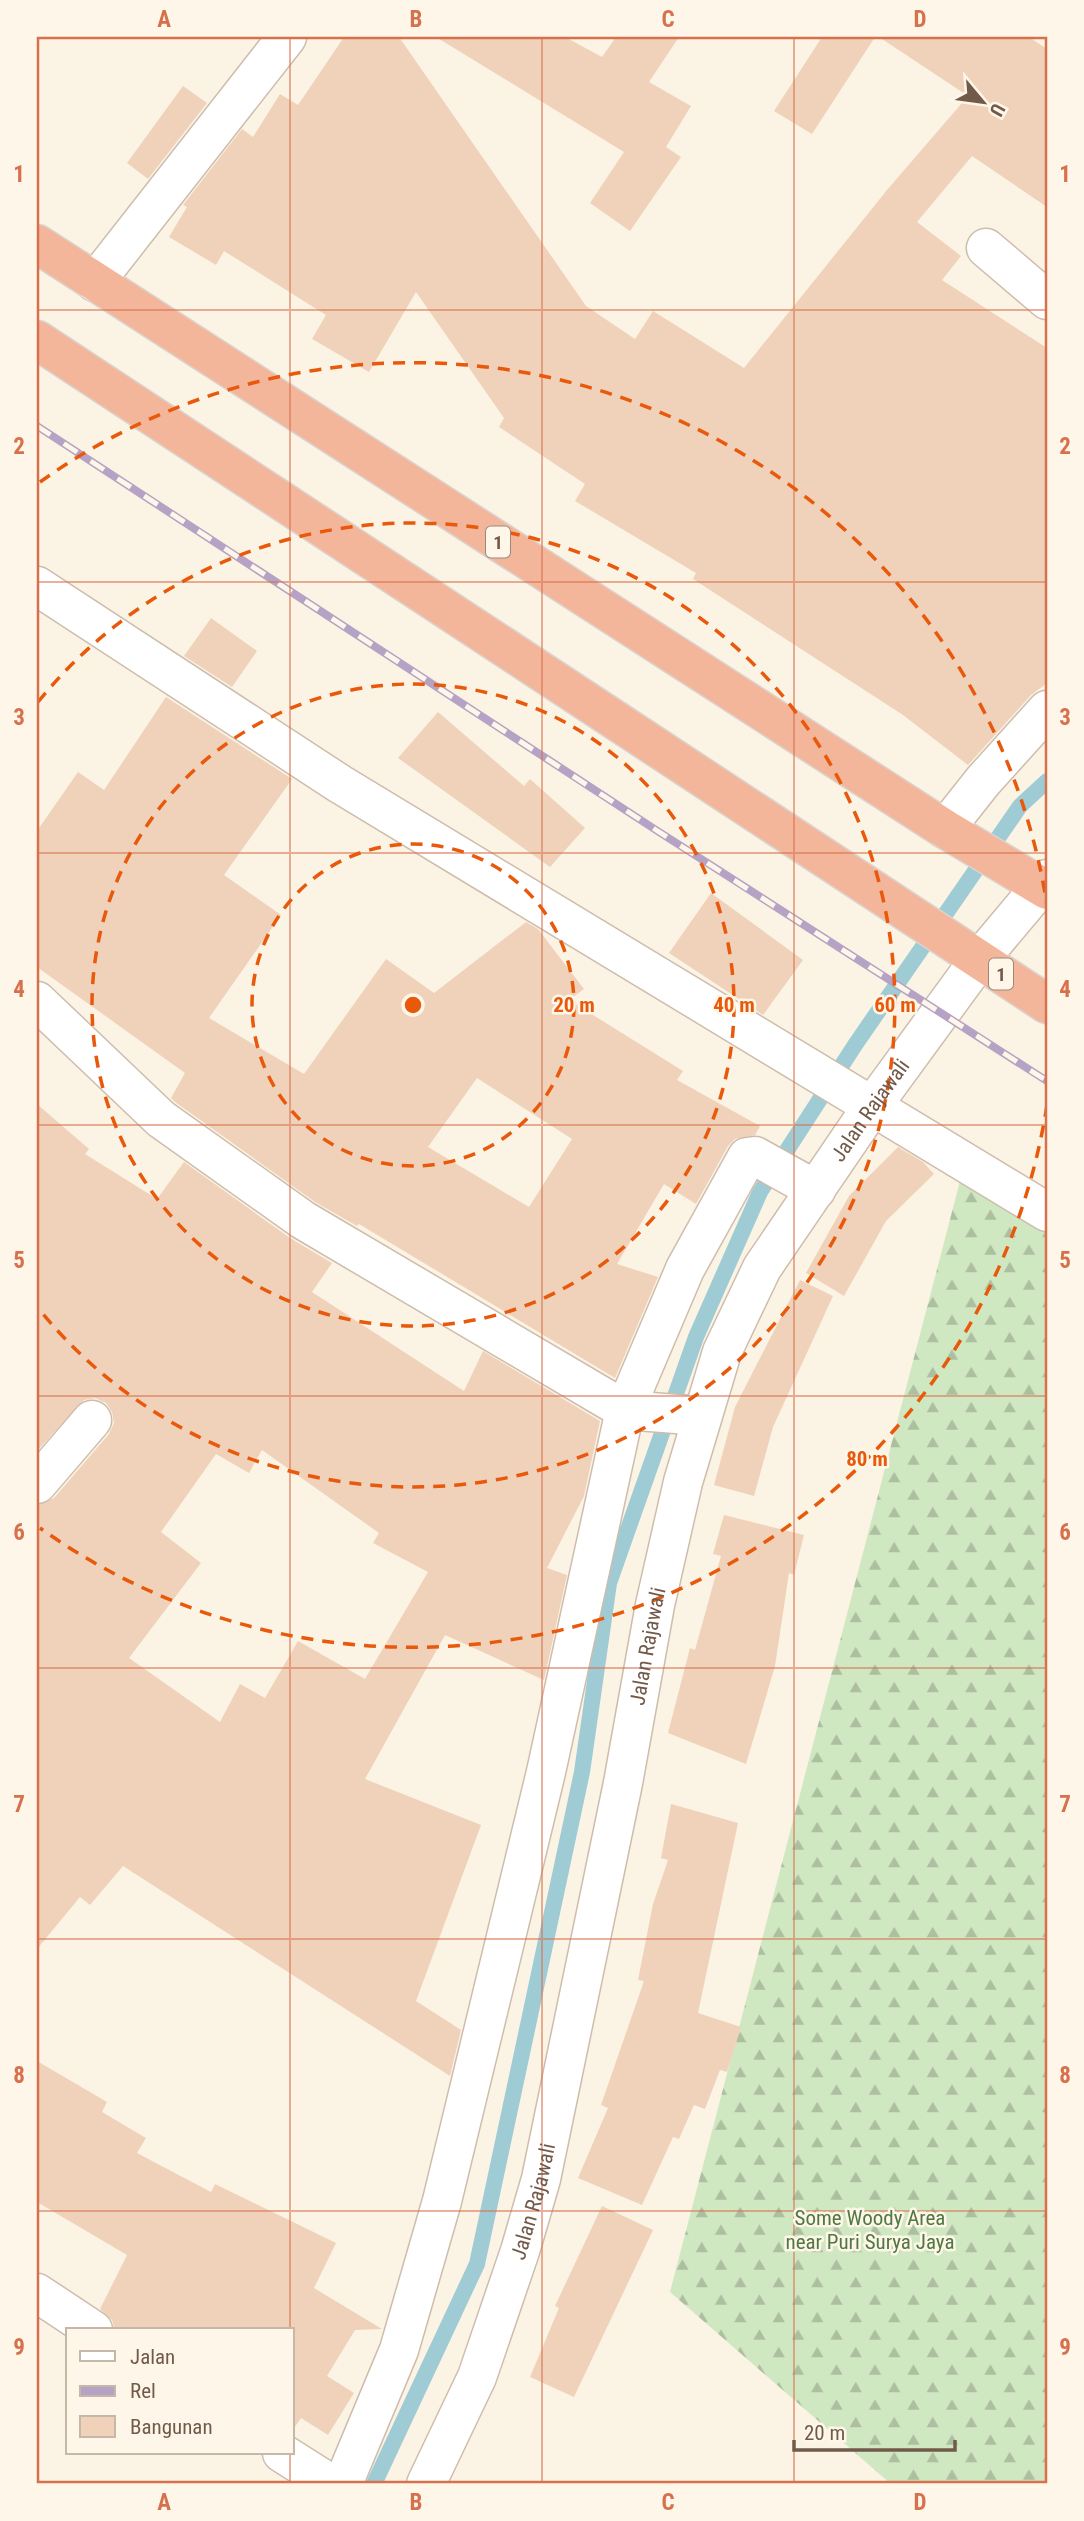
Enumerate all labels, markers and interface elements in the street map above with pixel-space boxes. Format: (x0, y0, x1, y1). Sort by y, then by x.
text: A (157, 6, 171, 33)
text: B (410, 6, 422, 33)
text: C (661, 6, 675, 33)
text: D (914, 6, 927, 33)
north arrow (948, 66, 1018, 136)
text: U (985, 100, 1010, 120)
text: 1 (13, 161, 25, 188)
text: 1 (1059, 161, 1071, 188)
text: 2 (13, 433, 25, 460)
text: 2 (1059, 433, 1071, 460)
road number: 1 (486, 526, 510, 558)
text: 3 (13, 704, 25, 731)
text: 3 (1059, 704, 1071, 731)
road number: 1 (989, 958, 1013, 990)
text: 4 (13, 976, 25, 1003)
text: 4 (1059, 976, 1071, 1003)
centre of rings (401, 993, 425, 1017)
text: 20 m (553, 993, 595, 1017)
text: 40 m (713, 993, 755, 1017)
text: 60 m (874, 993, 916, 1017)
street label: Jalan Rajawali (826, 1055, 914, 1166)
text: 5 (13, 1247, 25, 1274)
text: 5 (1059, 1247, 1071, 1274)
text: 80 m (846, 1447, 888, 1471)
text: 6 (13, 1519, 25, 1546)
text: 6 (1059, 1519, 1071, 1546)
street label: Jalan Rajawali (625, 1585, 671, 1707)
text: 7 (13, 1791, 25, 1818)
text: 7 (1059, 1791, 1071, 1818)
text: 8 (13, 2062, 25, 2089)
text: 8 (1059, 2062, 1071, 2089)
street label: Jalan Rajawali (506, 2141, 560, 2263)
park label: Some Woody Area near Puri Surya Jaya (786, 2206, 954, 2254)
legend (66, 2328, 294, 2454)
text: 9 (13, 2334, 25, 2361)
text: 9 (1059, 2334, 1071, 2361)
text: Jalan (130, 2345, 175, 2369)
text: Rel (130, 2379, 156, 2403)
scale bar (794, 2409, 954, 2453)
text: Bangunan (130, 2415, 213, 2439)
text: 20 m (804, 2421, 845, 2445)
text: A (157, 2489, 171, 2516)
text: B (410, 2489, 422, 2516)
text: C (661, 2489, 675, 2516)
text: D (914, 2489, 927, 2516)

